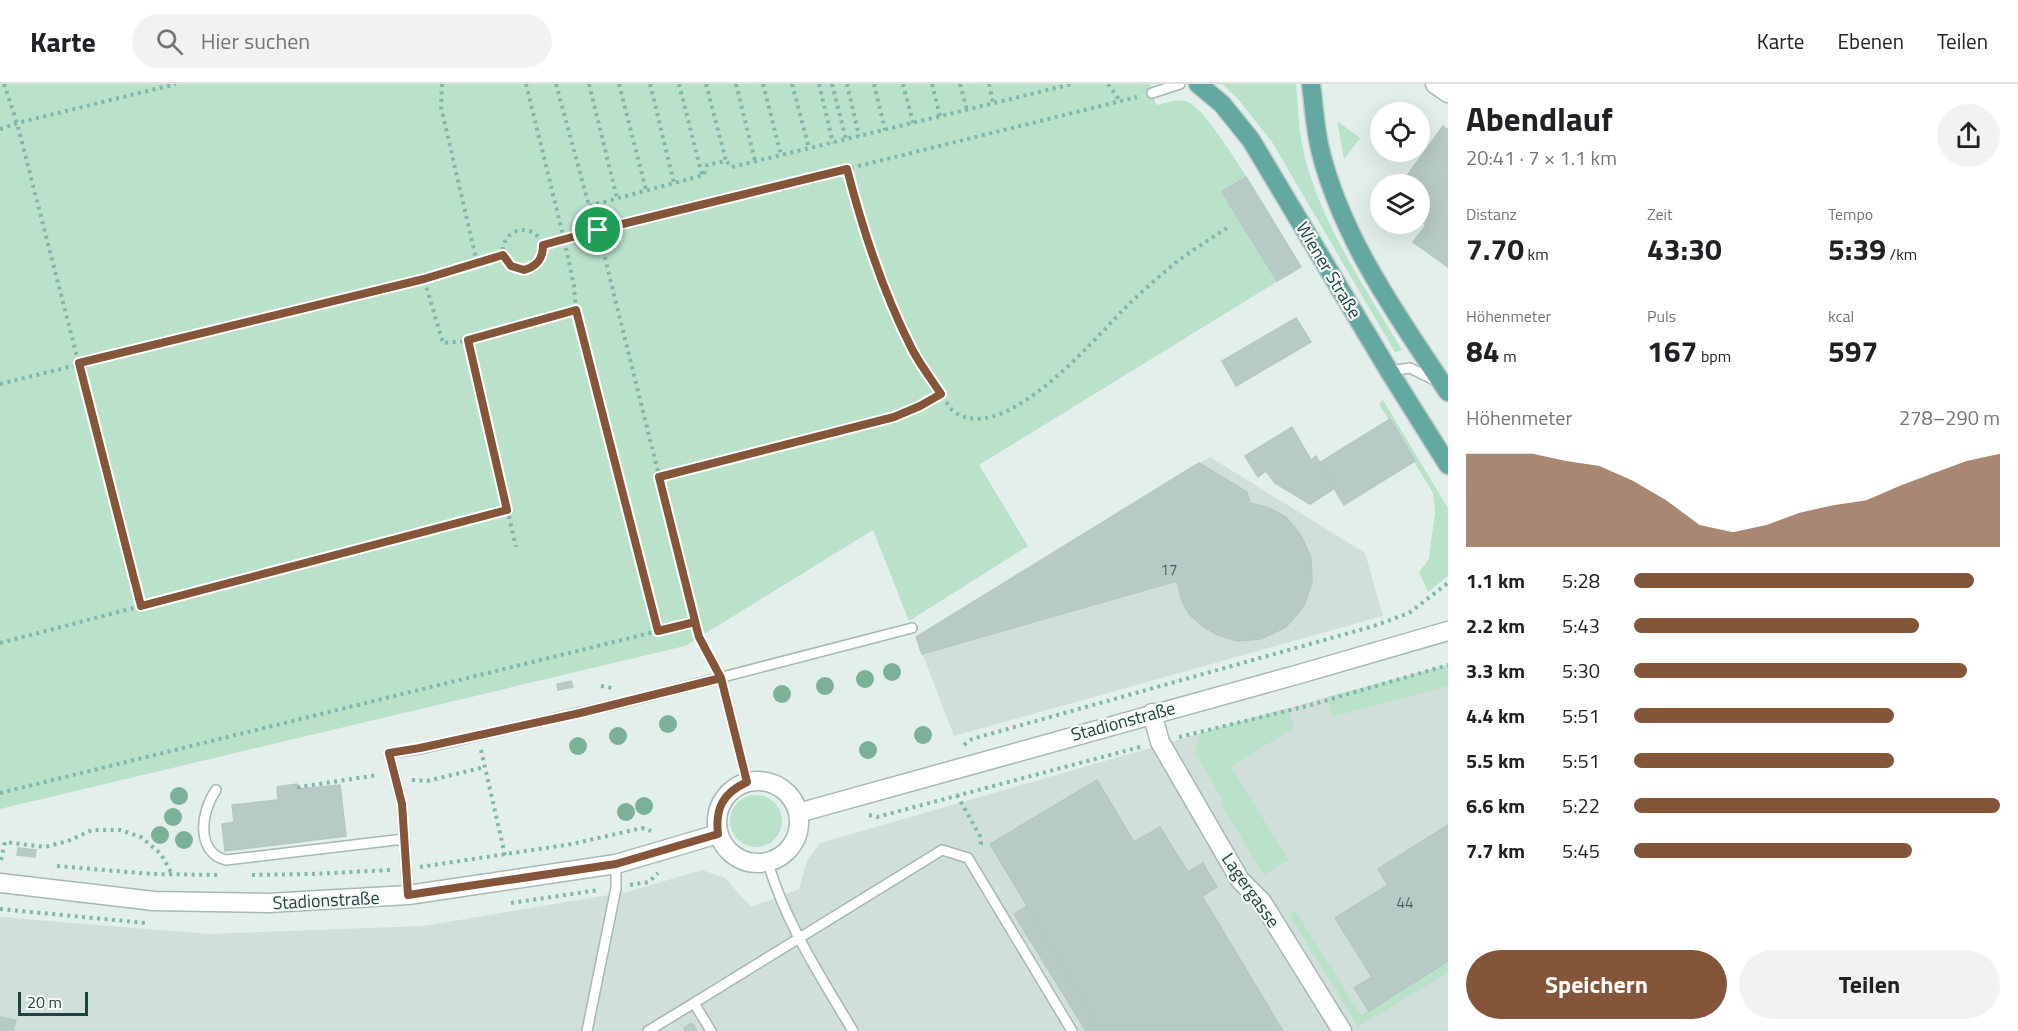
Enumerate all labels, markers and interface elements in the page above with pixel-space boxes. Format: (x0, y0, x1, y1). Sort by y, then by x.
search box (132, 14, 552, 68)
text: Karte (30, 20, 96, 63)
text: Hier suchen (201, 24, 310, 58)
icon: search (153, 25, 186, 58)
text: Karte (1757, 25, 1804, 57)
text: Ebenen (1837, 25, 1904, 57)
text: Teilen (1937, 25, 1988, 57)
text: Abendlauf (1466, 94, 1613, 144)
map controls (1370, 102, 1430, 234)
button: locate (1370, 102, 1430, 162)
button: share (1937, 104, 2000, 167)
text: 20:41 · 7 × 1.1 km (1466, 142, 1617, 173)
button: layers (1370, 174, 1430, 234)
text: Distanz (1466, 202, 1517, 226)
text: Zeit (1647, 202, 1673, 226)
text: Tempo (1828, 202, 1873, 226)
pin (572, 204, 623, 255)
icon: arrive (581, 213, 614, 246)
street label: Wiener Straße (1289, 217, 1369, 323)
text: 7.70 (1466, 226, 1524, 272)
text: 43:30 (1647, 226, 1722, 272)
text: 5:39 (1828, 226, 1886, 272)
text: km (1524, 242, 1549, 266)
text: /km (1886, 242, 1917, 266)
text: Höhenmeter (1466, 304, 1551, 328)
text: Puls (1647, 304, 1676, 328)
text: kcal (1828, 304, 1854, 328)
text: 84 (1466, 328, 1500, 374)
text: 167 (1647, 328, 1697, 374)
text: 597 (1828, 328, 1878, 374)
text: m (1500, 344, 1517, 368)
text: bpm (1697, 344, 1731, 368)
text: Höhenmeter (1466, 402, 1572, 433)
text: 278–290 m (1899, 402, 2000, 433)
house number: 17 (1161, 558, 1177, 581)
text: 1.1 km (1466, 565, 1525, 596)
text: 5:28 (1562, 565, 1600, 596)
text: 2.2 km (1466, 610, 1525, 641)
text: 5:43 (1562, 610, 1600, 641)
text: 3.3 km (1466, 655, 1525, 686)
text: 5:30 (1562, 655, 1600, 686)
street label: Stadionstraße (1068, 694, 1178, 748)
text: 4.4 km (1466, 700, 1525, 731)
text: 5:51 (1562, 700, 1600, 731)
text: 5.5 km (1466, 745, 1525, 776)
text: 5:51 (1562, 745, 1600, 776)
text: 6.6 km (1466, 790, 1525, 821)
text: 5:22 (1562, 790, 1600, 821)
text: 7.7 km (1466, 835, 1525, 866)
text: 5:45 (1562, 835, 1600, 866)
street label: Lagergasse (1215, 847, 1287, 933)
street label: Stadionstraße (272, 884, 380, 916)
house number: 44 (1397, 891, 1413, 914)
button: Speichern (1466, 950, 1727, 1019)
button: Teilen (1739, 950, 2000, 1019)
scale bar (18, 989, 88, 1016)
text: 20 m (27, 990, 62, 1014)

